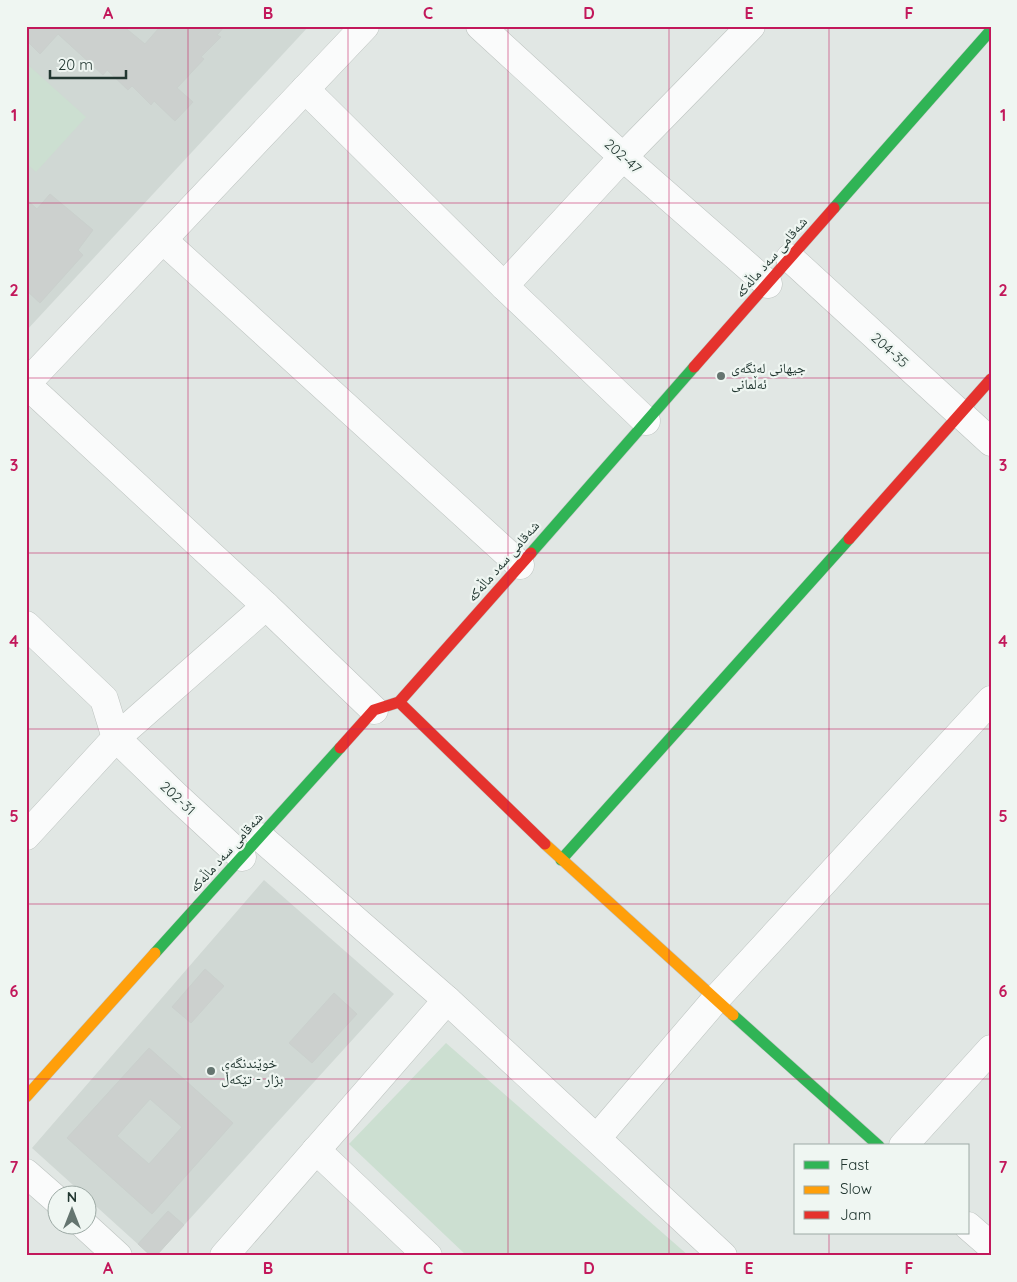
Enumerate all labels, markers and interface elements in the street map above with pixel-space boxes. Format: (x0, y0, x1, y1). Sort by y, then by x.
text: A (103, 3, 114, 23)
text: B (263, 3, 273, 23)
text: C (423, 3, 433, 23)
text: D (583, 3, 595, 23)
text: E (744, 3, 754, 23)
text: F (905, 3, 914, 23)
scale bar (50, 48, 126, 80)
text: 20 m (58, 55, 93, 74)
text: 1 (11, 105, 17, 125)
text: 1 (1000, 105, 1006, 125)
street label: 202-47 (601, 135, 645, 177)
street label: شەقامی سەد ماڵەکە (731, 213, 811, 301)
text: 2 (9, 280, 19, 300)
text: 2 (998, 280, 1008, 300)
street label: 204-35 (868, 329, 912, 371)
place label: جیهانی لەنگەی ئەڵمانی (731, 359, 806, 393)
marker: جیهانی لەنگەی ئەڵمانی (715, 370, 727, 382)
text: 3 (10, 455, 18, 475)
text: 3 (999, 455, 1007, 475)
street label: شەقامی سەد ماڵەکە (463, 517, 543, 605)
text: 4 (9, 631, 19, 651)
text: 4 (998, 631, 1008, 651)
street label: 202-31 (157, 777, 199, 819)
text: 5 (9, 806, 19, 826)
text: 5 (998, 806, 1008, 826)
street label: شەقامی سەد ماڵەکە (185, 808, 267, 896)
text: 6 (10, 981, 19, 1001)
text: 6 (999, 981, 1008, 1001)
place label: خوێندنگەی بژار - تێکەڵ (221, 1054, 283, 1088)
marker: خوێندنگەی بژار - تێکەڵ (205, 1065, 217, 1077)
legend (794, 1144, 970, 1234)
text: Fast (840, 1155, 869, 1174)
text: 7 (10, 1157, 19, 1177)
text: 7 (999, 1157, 1008, 1177)
text: Slow (840, 1179, 872, 1198)
north arrow (48, 1184, 98, 1234)
text: N (67, 1188, 77, 1206)
text: Jam (840, 1205, 871, 1224)
text: A (103, 1258, 114, 1278)
text: B (263, 1258, 273, 1278)
text: C (423, 1258, 433, 1278)
text: D (583, 1258, 595, 1278)
text: E (744, 1258, 754, 1278)
text: F (905, 1258, 914, 1278)

